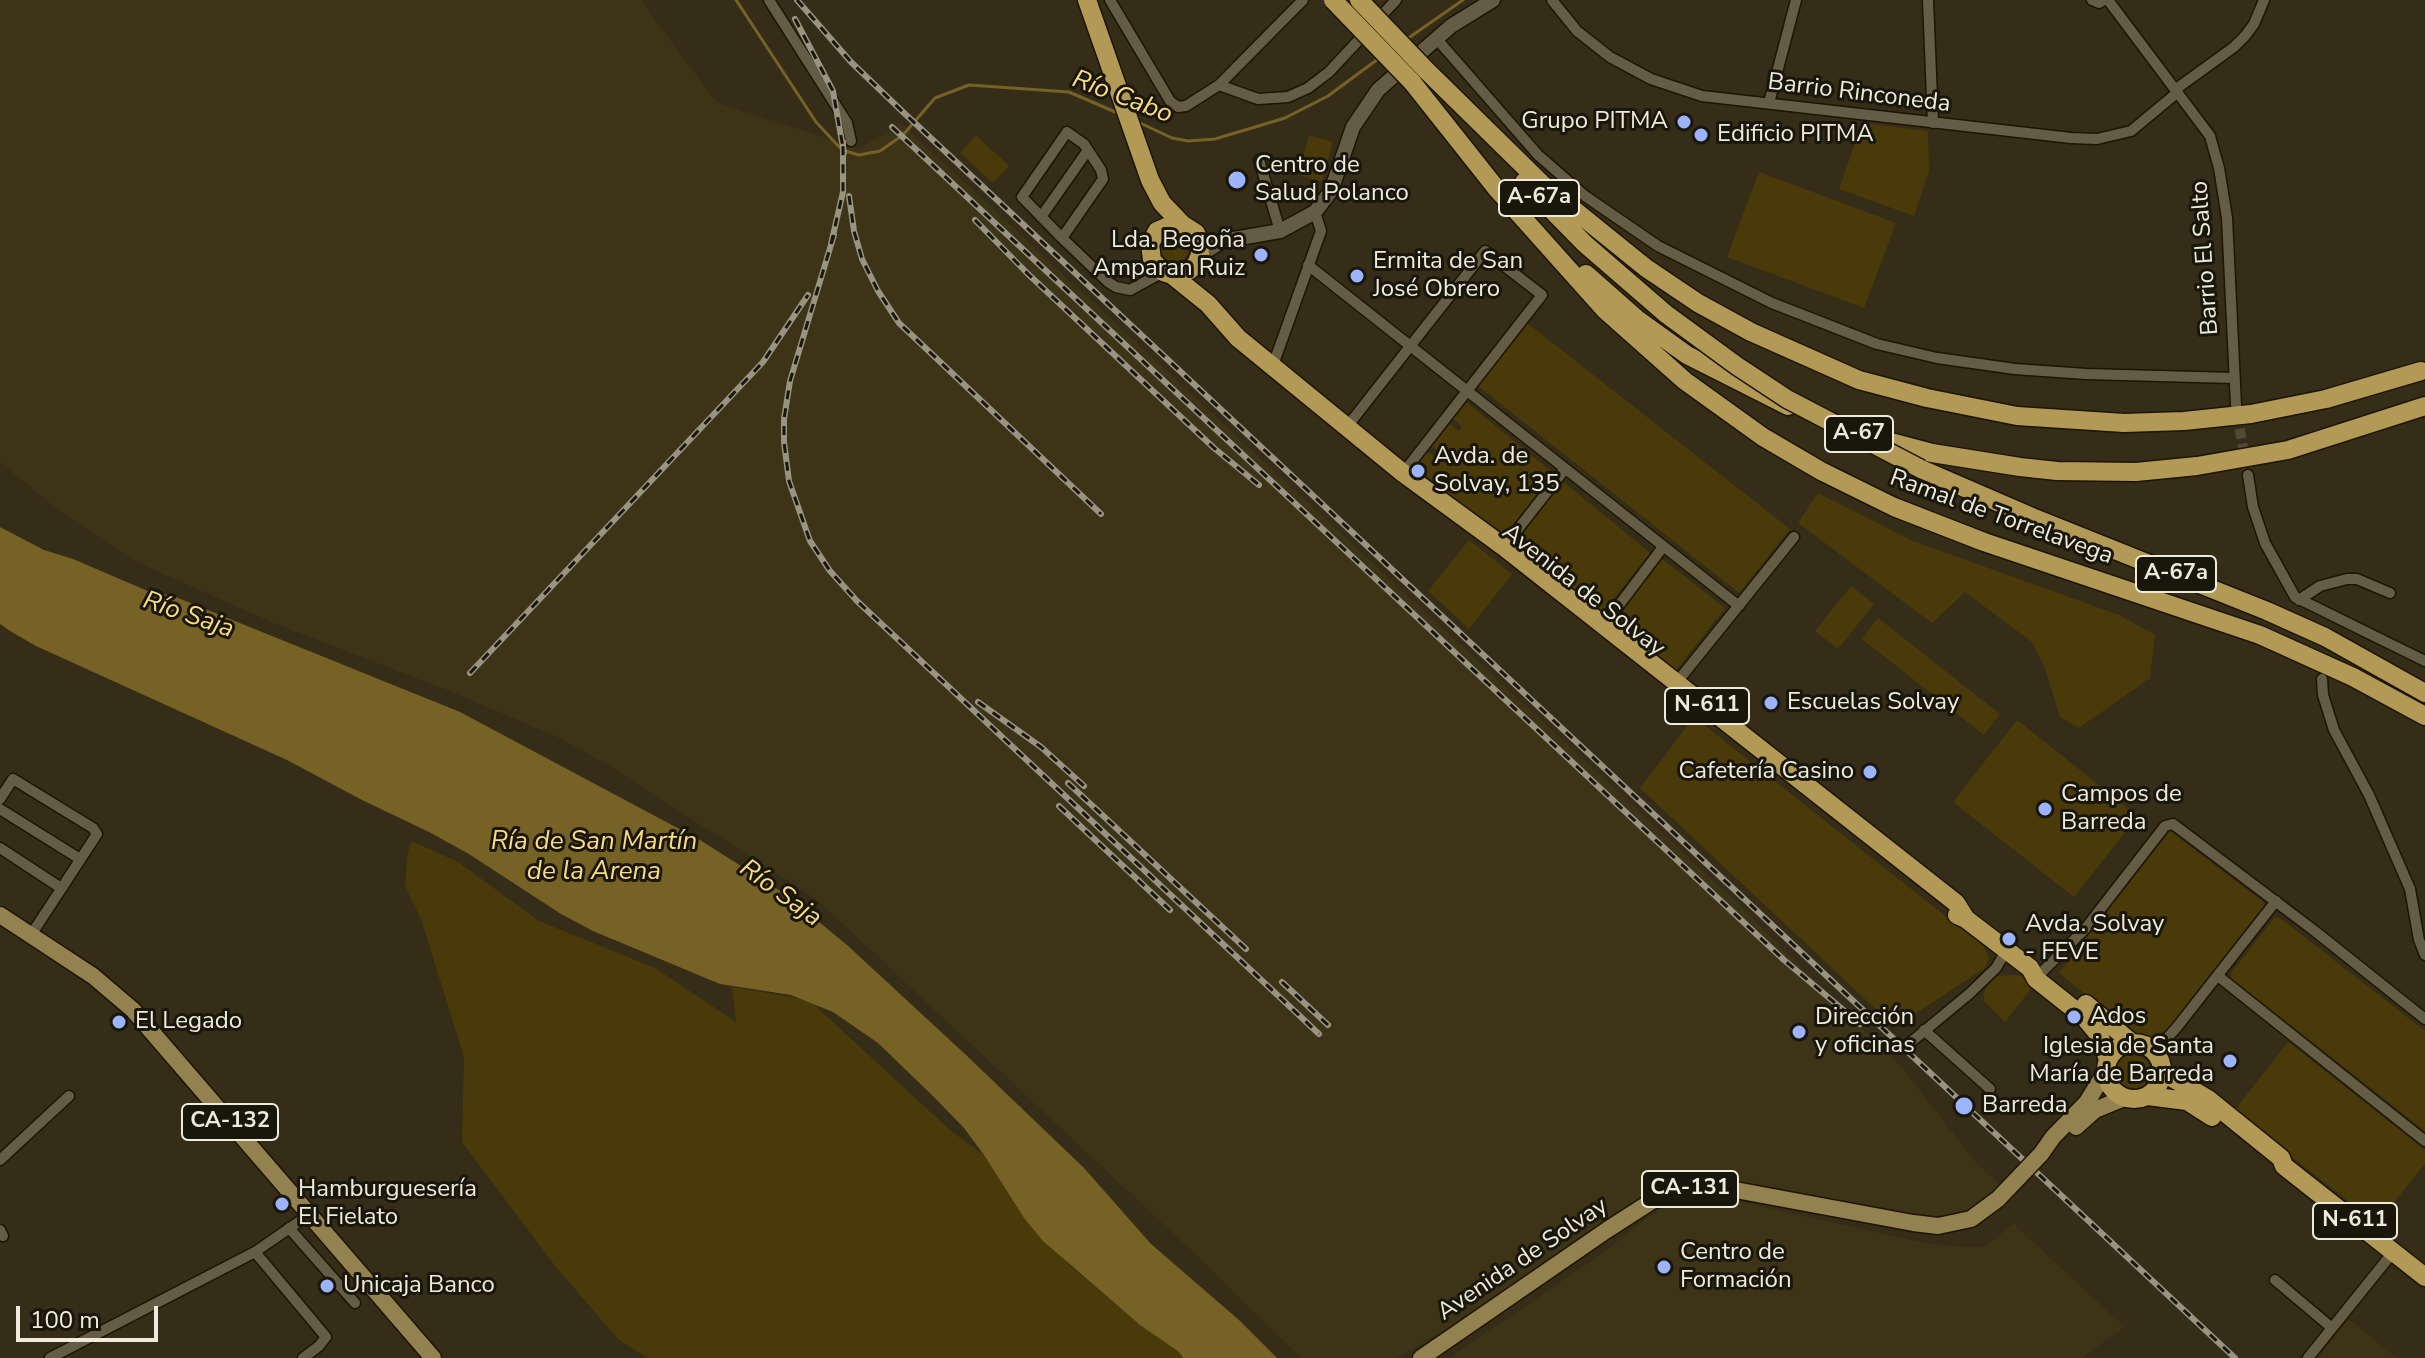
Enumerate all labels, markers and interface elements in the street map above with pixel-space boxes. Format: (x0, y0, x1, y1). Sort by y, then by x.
water label: Río Cabo (1067, 65, 1177, 131)
street label: Barrio Rinconeda (1766, 69, 1952, 119)
place label: Grupo PITMA (1521, 108, 1668, 136)
marker: Grupo PITMA (1675, 113, 1693, 131)
place label: Edificio PITMA (1717, 121, 1874, 149)
marker: Edificio PITMA (1692, 126, 1710, 144)
place label: Centro de Salud Polanco (1255, 152, 1409, 208)
marker: Centro de Salud Polanco (1226, 169, 1248, 191)
road number: A-67a (1499, 180, 1579, 216)
street label: Barrio El Salto (2186, 180, 2226, 336)
place label: Lda. Begoña Amparan Ruiz (1093, 227, 1245, 283)
marker: Lda. Begoña Amparan Ruiz (1252, 246, 1270, 264)
place label: Ermita de San José Obrero (1373, 248, 1523, 304)
marker: Ermita de San José Obrero (1348, 267, 1366, 285)
road number: A-67 (1825, 416, 1893, 452)
place label: Avda. de Solvay, 135 (1434, 443, 1560, 499)
marker: Avda. de Solvay, 135 (1409, 462, 1427, 480)
street label: Ramal de Torrelavega (1885, 464, 2117, 572)
street label: Avenida de Solvay (1496, 518, 1670, 664)
road number: A-67a (2136, 556, 2216, 592)
water label: Río Saja (138, 586, 238, 646)
road number: N-611 (1665, 688, 1749, 724)
place label: Escuelas Solvay (1787, 689, 1959, 717)
marker: Escuelas Solvay (1762, 694, 1780, 712)
place label: Cafetería Casino (1678, 758, 1854, 786)
marker: Cafetería Casino (1861, 763, 1879, 781)
place label: Campos de Barreda (2061, 781, 2182, 837)
marker: Campos de Barreda (2036, 800, 2054, 818)
water label: Ría de San Martín de la Arena (491, 827, 697, 888)
water label: Río Saja (733, 854, 827, 934)
place label: Avda. Solvay - FEVE (2025, 911, 2164, 967)
marker: Avda. Solvay - FEVE (2000, 930, 2018, 948)
place label: Ados (2090, 1003, 2146, 1031)
place label: Dirección y oficinas (1815, 1004, 1915, 1060)
place label: El Legado (135, 1008, 242, 1036)
marker: Ados (2065, 1008, 2083, 1026)
marker: El Legado (110, 1013, 128, 1031)
marker: Dirección y oficinas (1790, 1023, 1808, 1041)
place label: Iglesia de Santa María de Barreda (2029, 1033, 2214, 1089)
marker: Iglesia de Santa María de Barreda (2221, 1052, 2239, 1070)
place label: Barreda (1982, 1092, 2067, 1120)
marker: Barreda (1953, 1095, 1975, 1117)
road number: CA-132 (182, 1104, 278, 1140)
road number: CA-131 (1642, 1171, 1738, 1207)
place label: Hamburguesería El Fielato (298, 1176, 477, 1232)
street label: Avenida de Solvay (1433, 1192, 1613, 1328)
marker: Hamburguesería El Fielato (273, 1195, 291, 1213)
road number: N-611 (2313, 1203, 2397, 1239)
place label: Centro de Formación (1680, 1239, 1792, 1295)
marker: Centro de Formación (1655, 1258, 1673, 1276)
place label: Unicaja Banco (343, 1272, 495, 1300)
marker: Unicaja Banco (318, 1277, 336, 1295)
scale bar (20, 1290, 162, 1340)
text: 100 m (30, 1304, 100, 1336)

